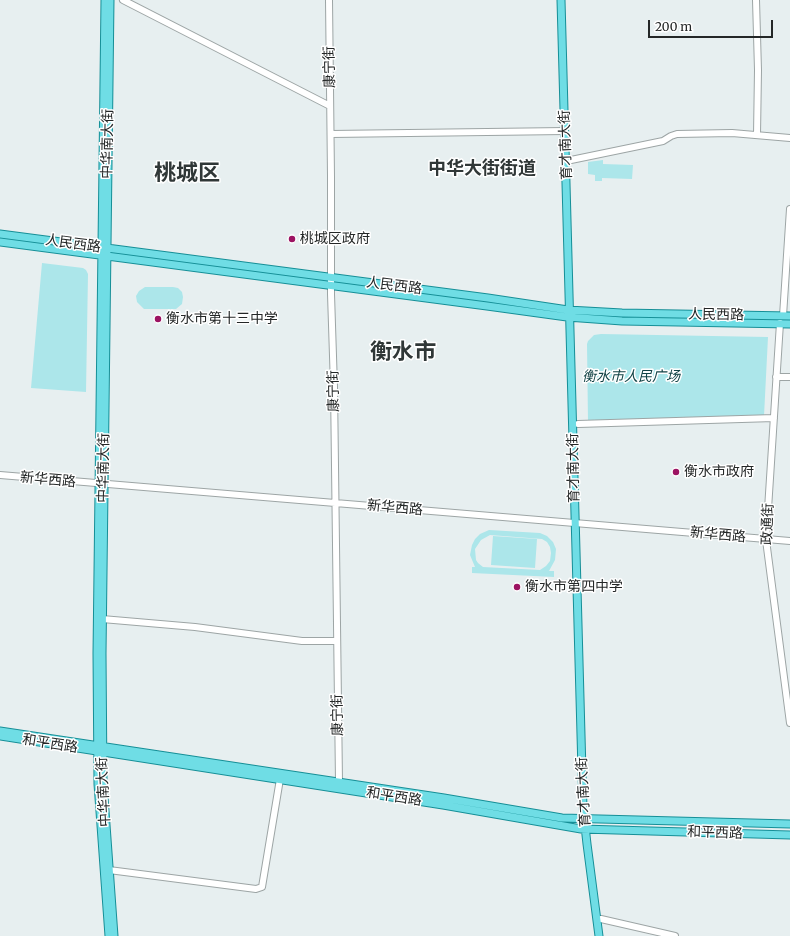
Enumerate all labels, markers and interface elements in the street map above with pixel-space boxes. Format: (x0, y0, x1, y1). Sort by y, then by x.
scale bar (650, 12, 775, 38)
text: 200 m (655, 19, 692, 34)
street label: 康宁街 (321, 46, 339, 88)
street label: 中华南大街 (99, 109, 117, 179)
street label: 育才南大街 (556, 110, 576, 180)
district label: 中华大街街道 (428, 158, 536, 180)
district label: 桃城区 (154, 161, 220, 187)
place label: 桃城区政府 (300, 231, 370, 247)
street label: 人民西路 (44, 232, 102, 256)
marker: 桃城区政府 (287, 234, 297, 244)
street label: 人民西路 (365, 274, 423, 298)
street label: 人民西路 (688, 306, 744, 324)
place label: 衡水市第十三中学 (166, 311, 278, 327)
marker: 衡水市第十三中学 (153, 314, 163, 324)
district label: 衡水市 (370, 340, 436, 366)
park label: 衡水市人民广场 (582, 369, 680, 385)
street label: 康宁街 (325, 370, 343, 412)
street label: 中华南大街 (95, 433, 113, 503)
street label: 育才南大街 (565, 433, 583, 503)
place label: 衡水市政府 (684, 464, 754, 480)
marker: 衡水市政府 (671, 467, 681, 477)
street label: 新华西路 (19, 469, 77, 491)
street label: 新华西路 (366, 497, 424, 519)
street label: 政通街 (759, 503, 777, 545)
street label: 新华西路 (689, 524, 747, 546)
place label: 衡水市第四中学 (525, 579, 623, 595)
marker: 衡水市第四中学 (512, 582, 522, 592)
street label: 康宁街 (329, 694, 347, 736)
street label: 和平西路 (21, 731, 79, 757)
street label: 中华南大街 (94, 757, 114, 827)
street label: 育才南大街 (574, 757, 594, 827)
street label: 和平西路 (365, 784, 423, 810)
street label: 和平西路 (687, 824, 743, 842)

